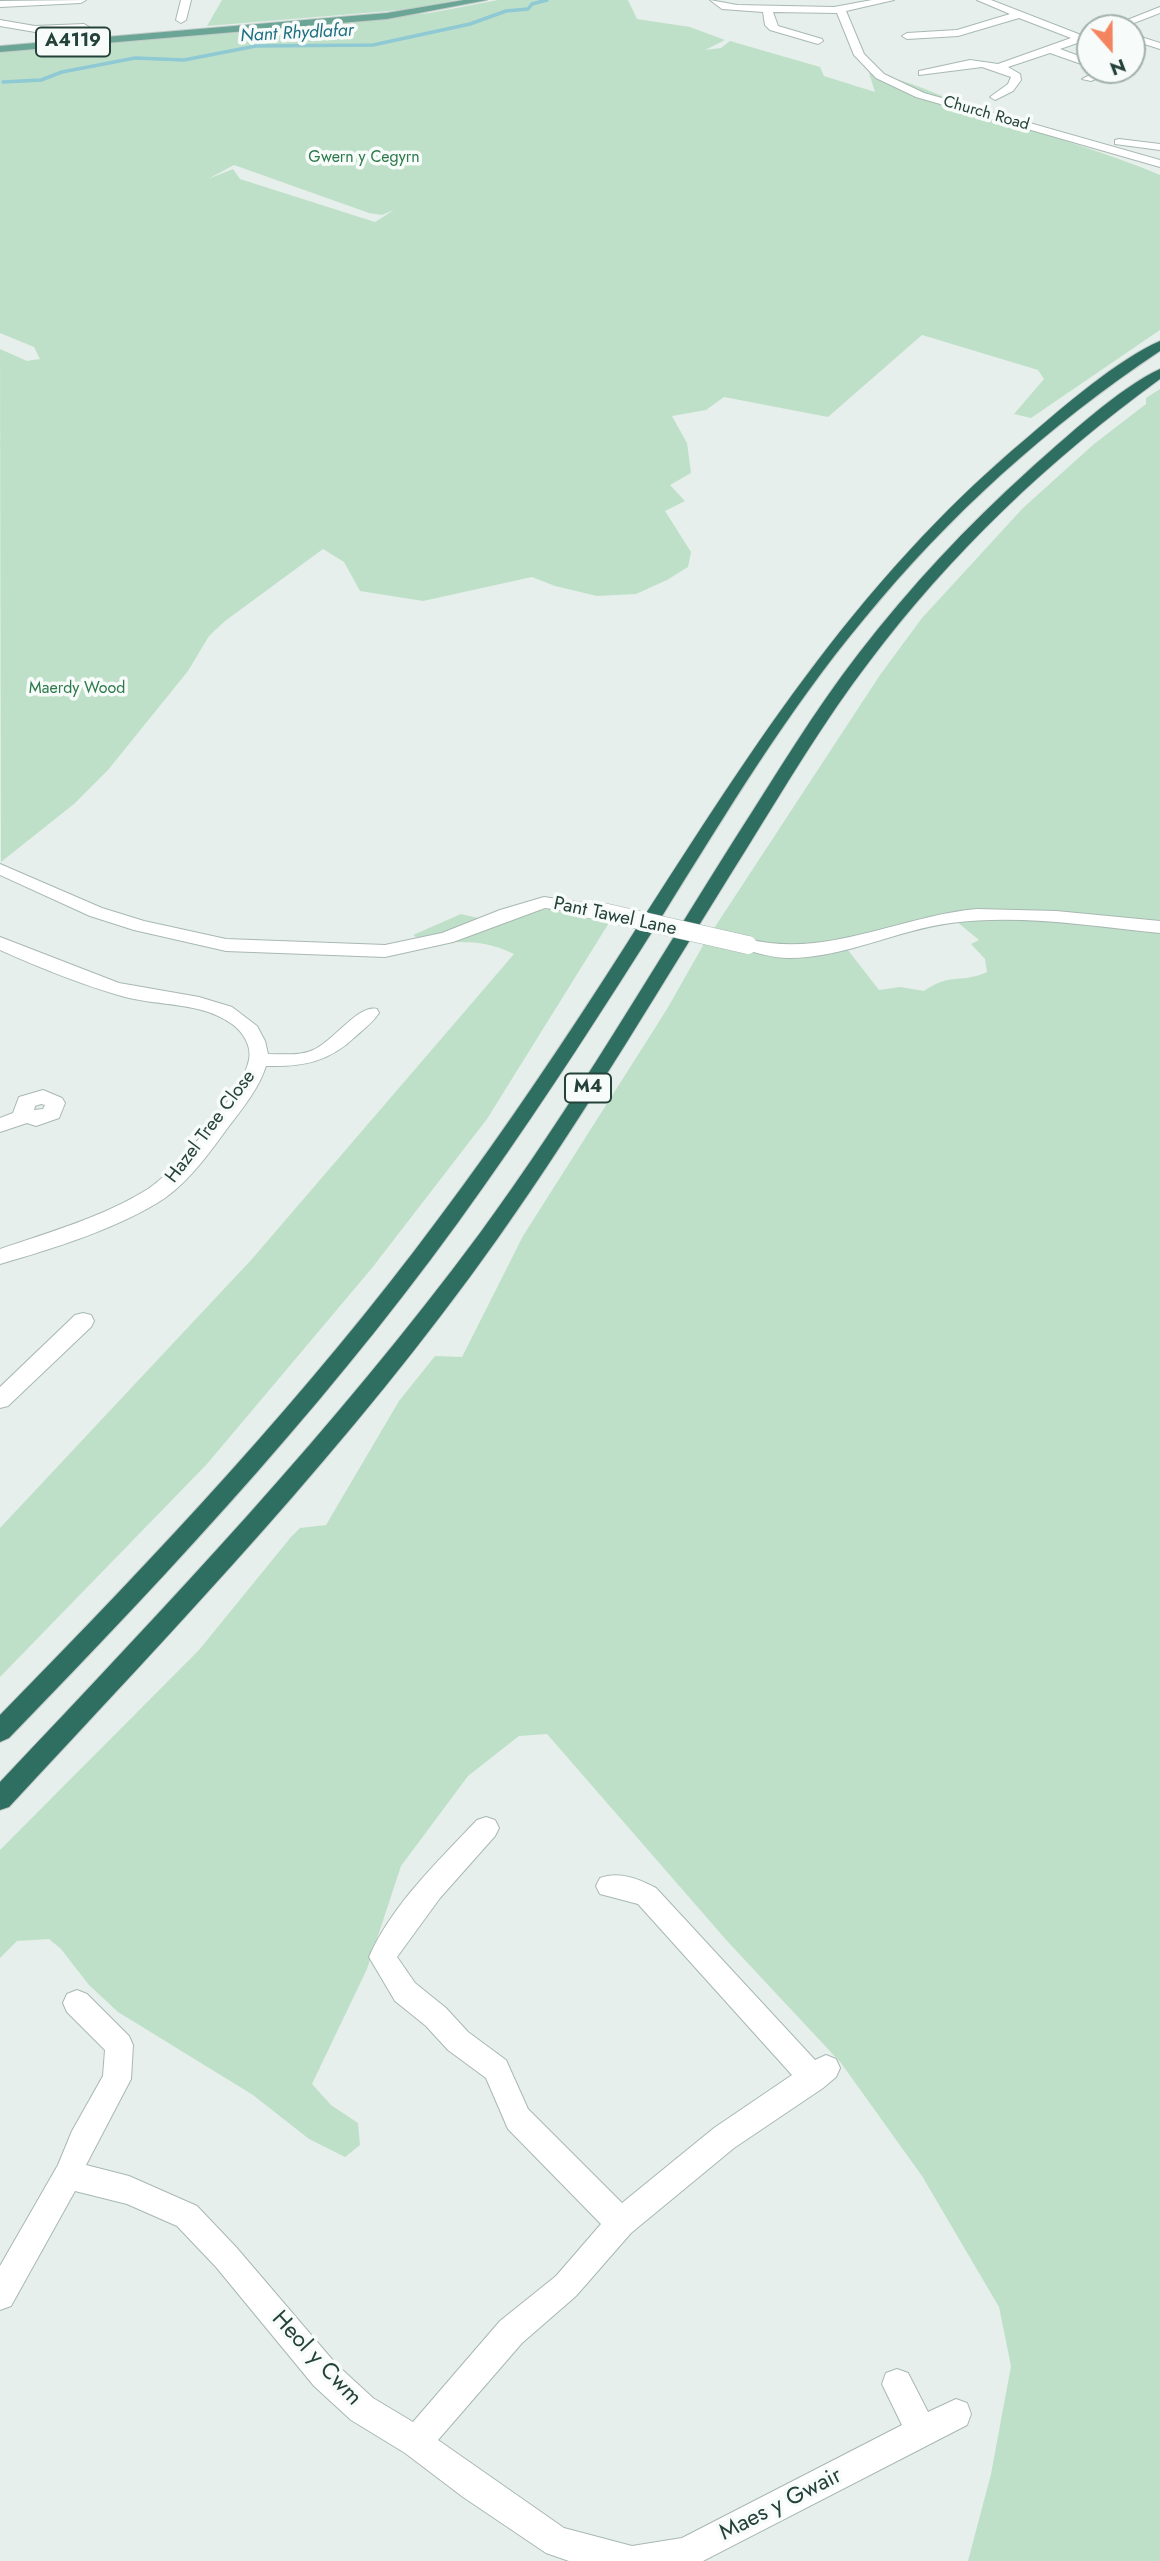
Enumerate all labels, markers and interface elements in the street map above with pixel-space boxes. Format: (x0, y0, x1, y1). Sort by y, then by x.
north arrow (1076, 14, 1146, 84)
water label: Nant Rhydlafar (240, 20, 354, 48)
road number: A4119 (36, 28, 110, 56)
text: N (1106, 52, 1130, 83)
street label: Church Road (941, 93, 1031, 135)
park label: Gwern y Cegyrn (308, 148, 420, 168)
park label: Maerdy Wood (29, 679, 125, 699)
street label: Pant Tawel Lane (551, 893, 679, 941)
street label: Hazel Tree Close (161, 1066, 261, 1188)
road number: M4 (565, 1073, 611, 1102)
street label: Heol y Cwm (265, 2306, 367, 2412)
street label: Maes y Gwair (715, 2462, 847, 2548)

